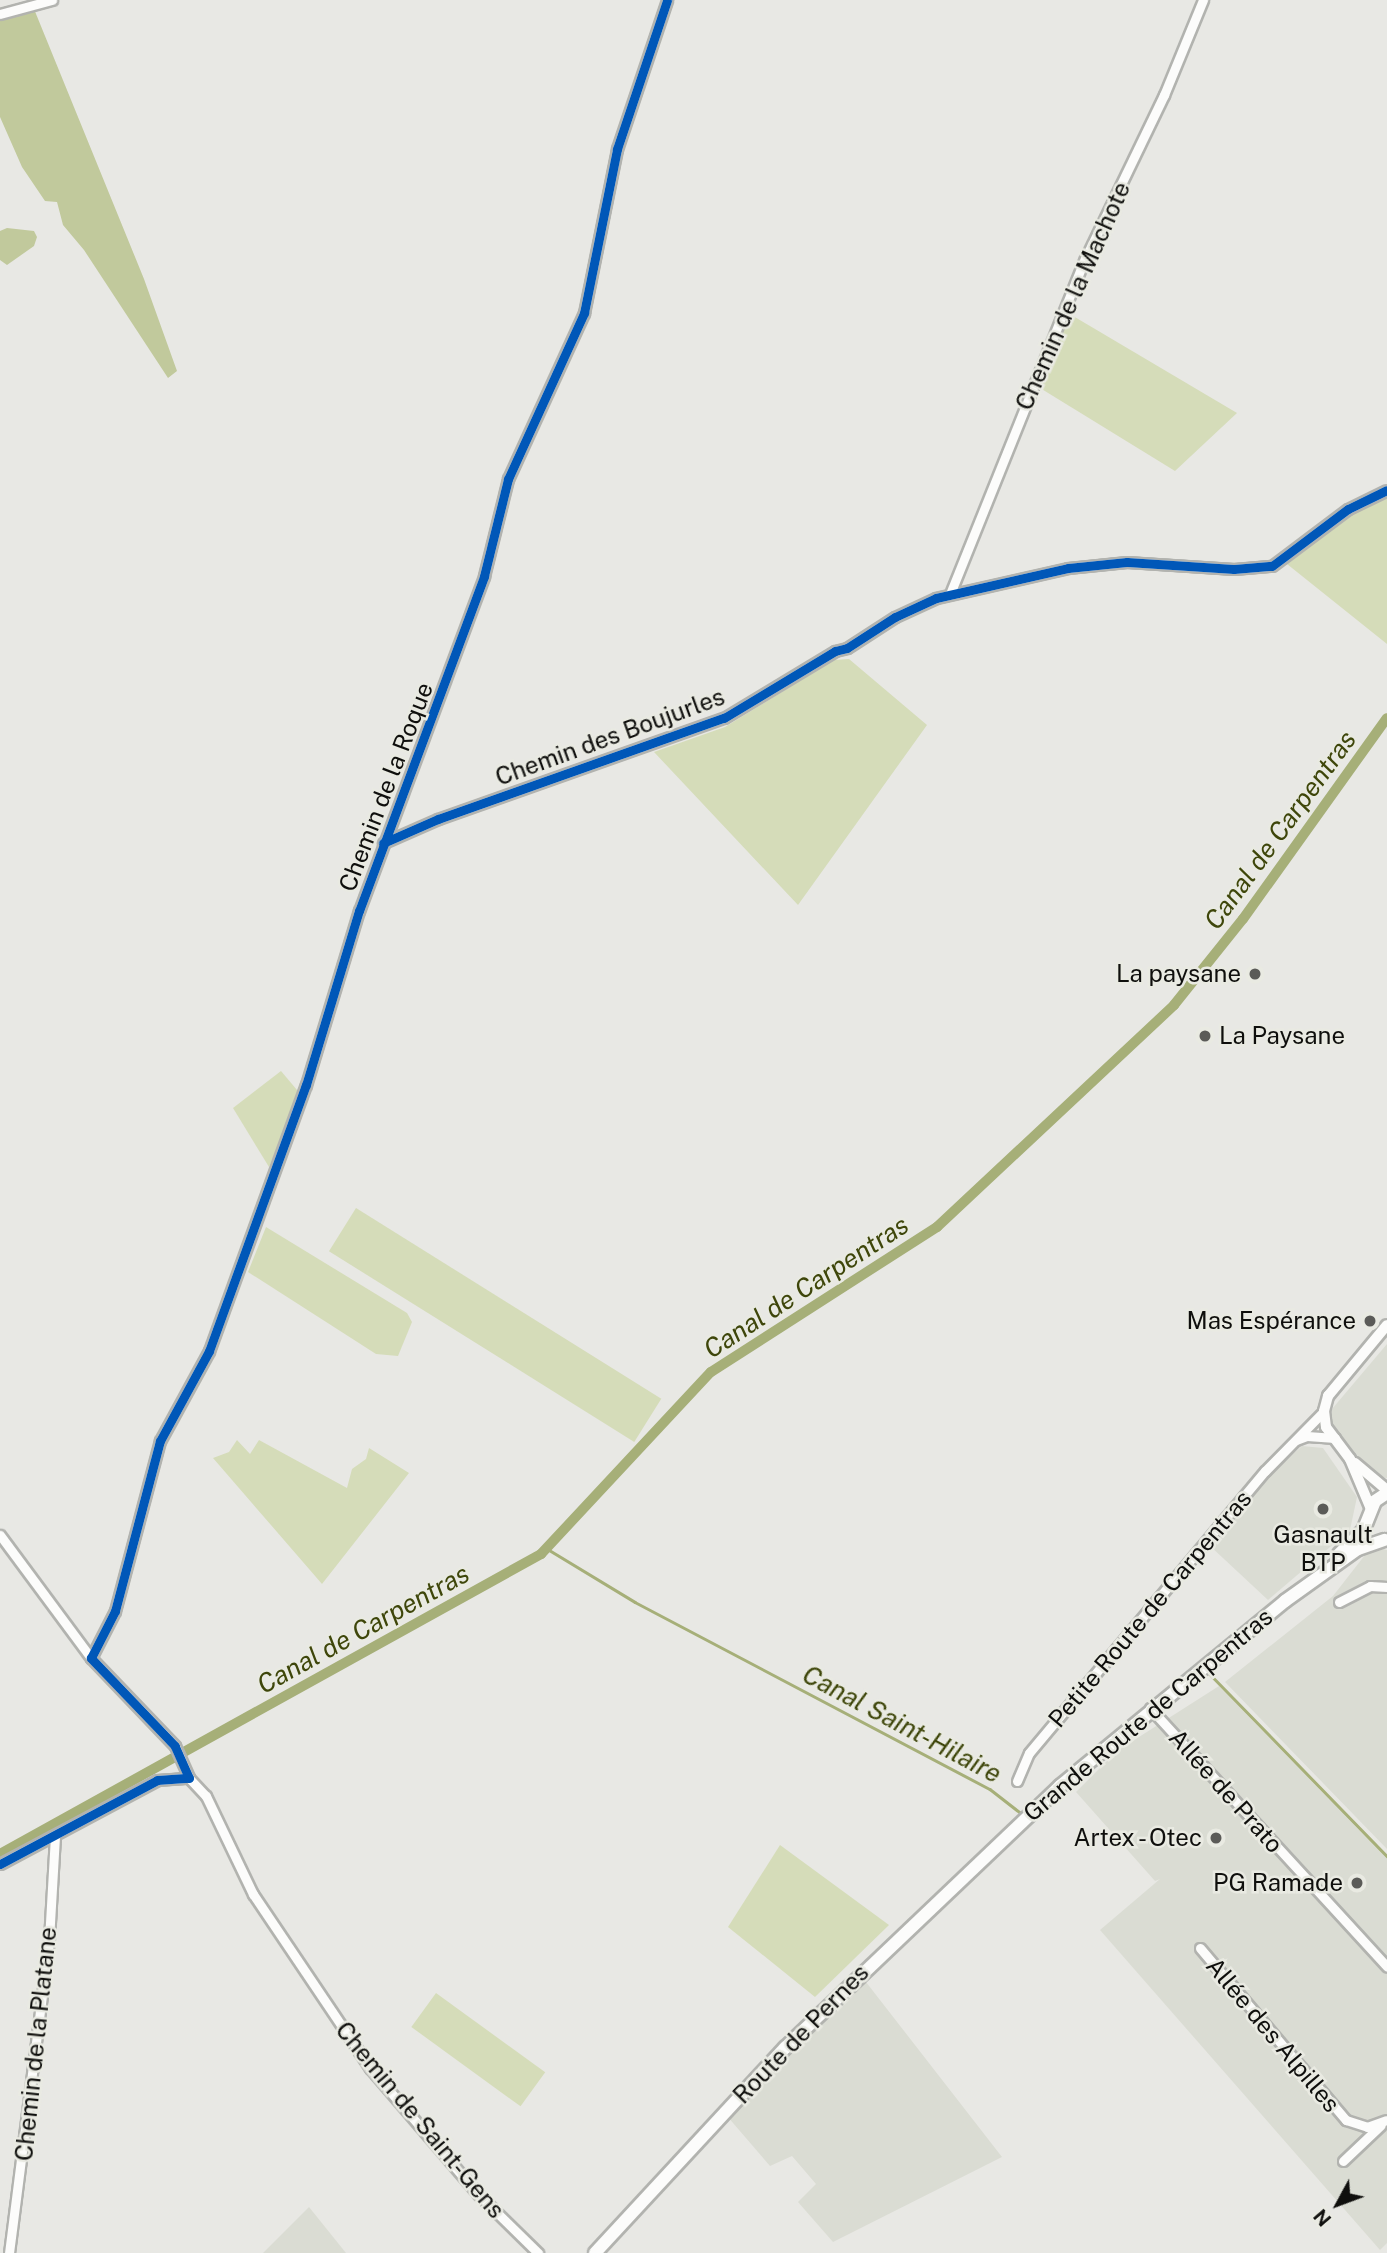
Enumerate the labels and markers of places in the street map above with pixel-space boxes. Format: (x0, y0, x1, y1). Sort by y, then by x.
place label: La paysane (1116, 960, 1241, 988)
marker: La paysane (1247, 966, 1263, 982)
place label: La Paysane (1219, 1022, 1345, 1050)
marker: La Paysane (1197, 1028, 1213, 1044)
place label: Mas Espérance (1186, 1307, 1356, 1335)
marker: Mas Espérance (1362, 1313, 1378, 1329)
marker: Gasnault BTP (1315, 1501, 1331, 1517)
place label: Gasnault BTP (1273, 1521, 1373, 1577)
place label: Artex - Otec (1067, 1824, 1202, 1852)
marker: Artex - Otec (1208, 1830, 1224, 1846)
place label: PG Ramade (1213, 1869, 1343, 1897)
marker: PG Ramade (1349, 1875, 1365, 1891)

